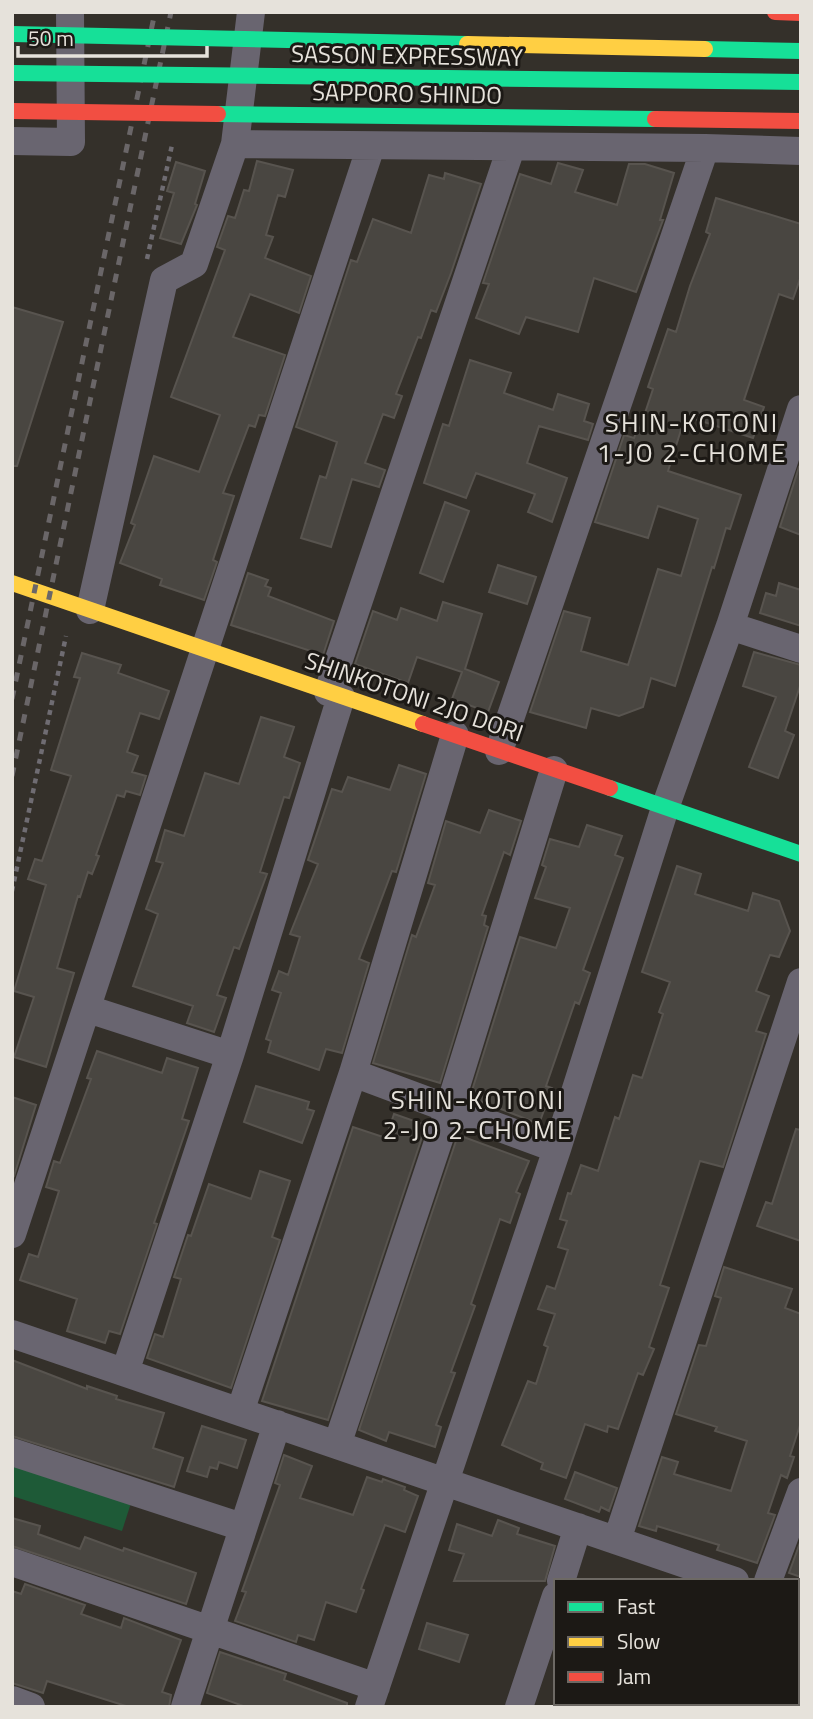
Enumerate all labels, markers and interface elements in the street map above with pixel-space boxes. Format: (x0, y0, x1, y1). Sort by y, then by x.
scale bar (18, 14, 206, 58)
text: 50 m (28, 22, 74, 54)
street label: SASSON EXPRESSWAY (291, 35, 523, 75)
street label: SAPPORO SHINDO (312, 73, 502, 113)
district label: SHIN-KOTONI 1-JO 2-CHOME (597, 403, 787, 472)
street label: SHINKOTONI 2JO DORI (300, 642, 528, 750)
district label: SHIN-KOTONI 2-JO 2-CHOME (383, 1080, 573, 1149)
legend (554, 1579, 799, 1705)
text: Fast (617, 1590, 656, 1622)
text: Slow (617, 1625, 660, 1657)
text: Jam (617, 1660, 651, 1692)

